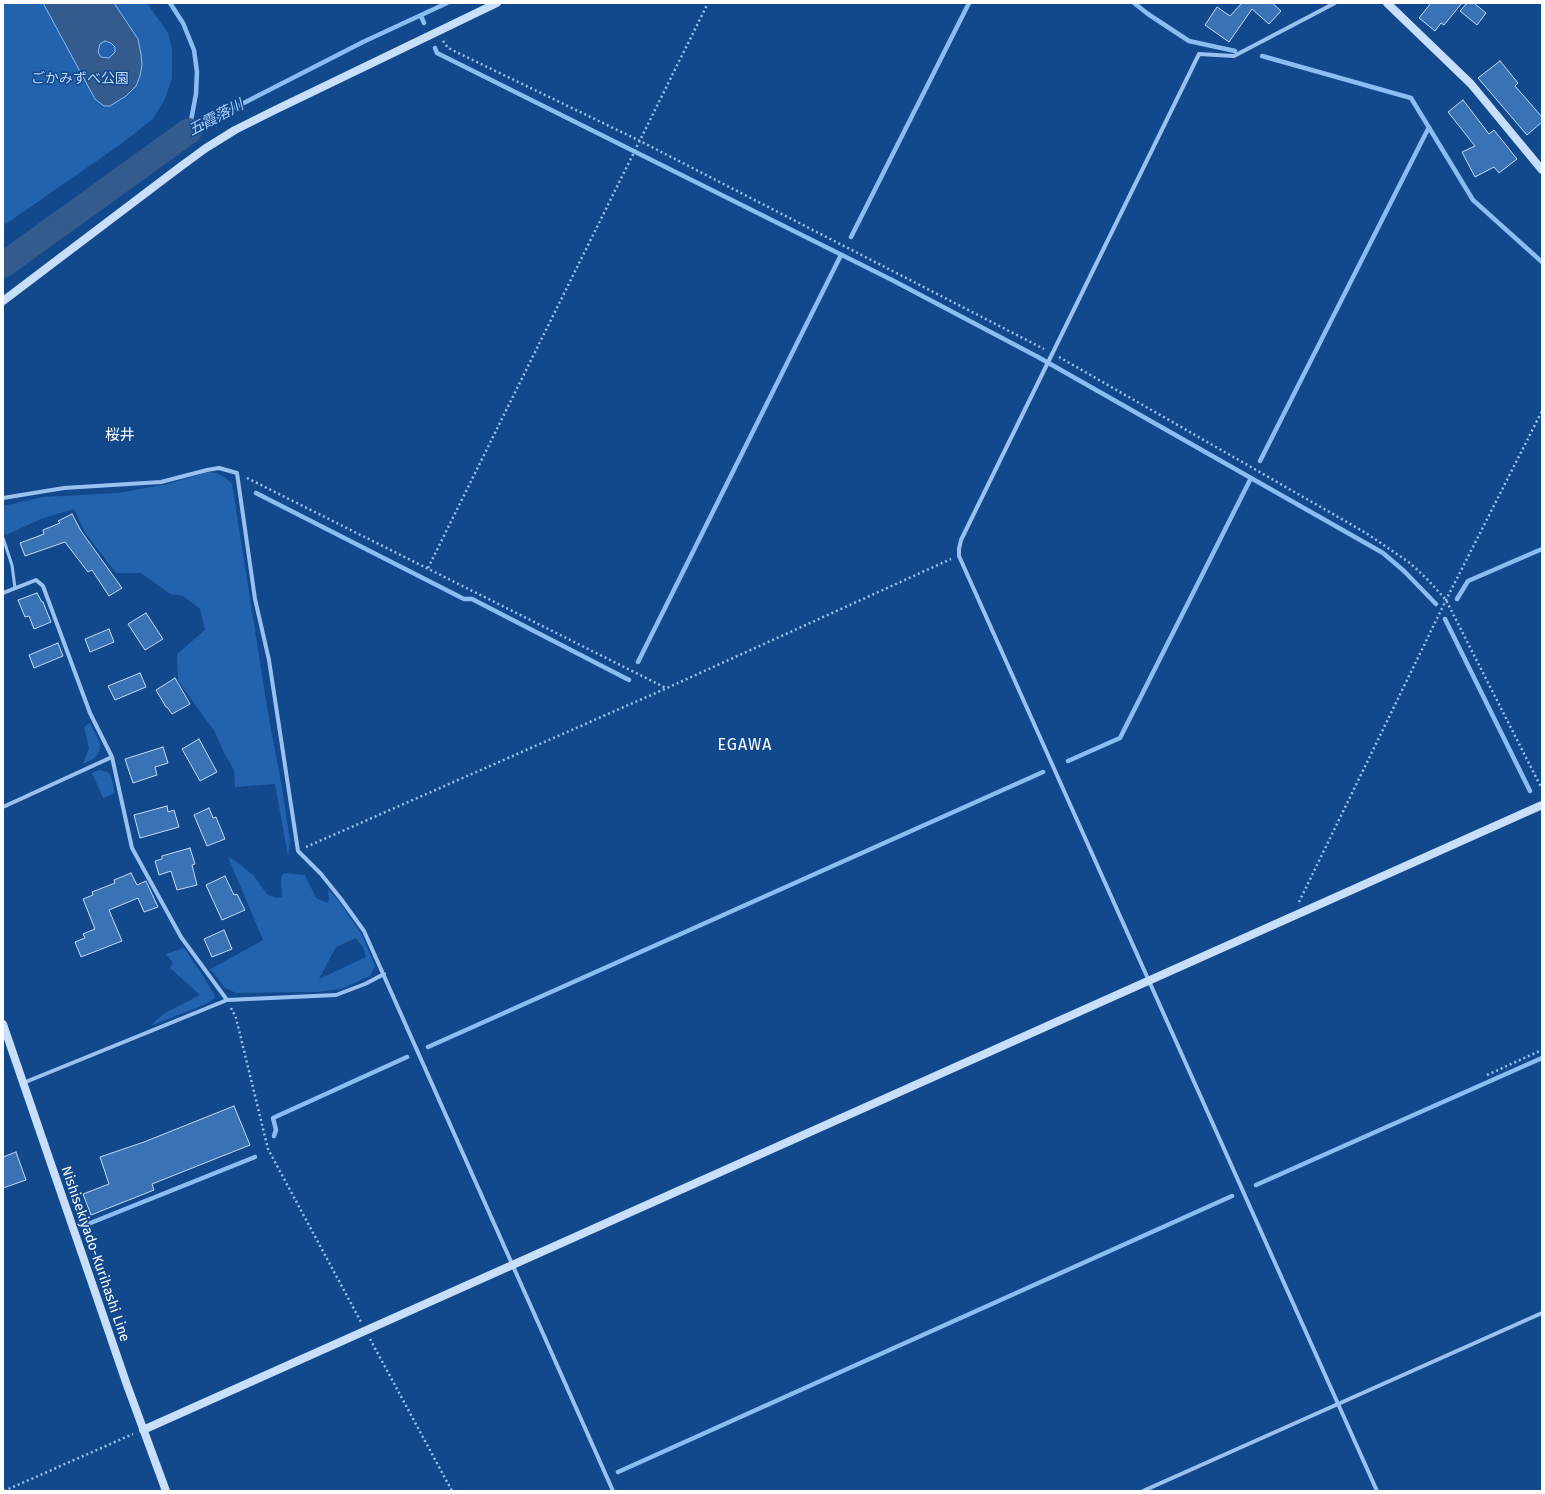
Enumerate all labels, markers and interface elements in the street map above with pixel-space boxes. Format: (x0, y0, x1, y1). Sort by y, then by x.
park label: ごかみずべ公園 (31, 71, 129, 87)
water label: 五霞落川 (185, 96, 247, 140)
district label: 桜井 (105, 427, 135, 445)
district label: EGAWA (717, 736, 773, 756)
street label: Nishisekiyado-Kurihashi Line (57, 1164, 133, 1344)

